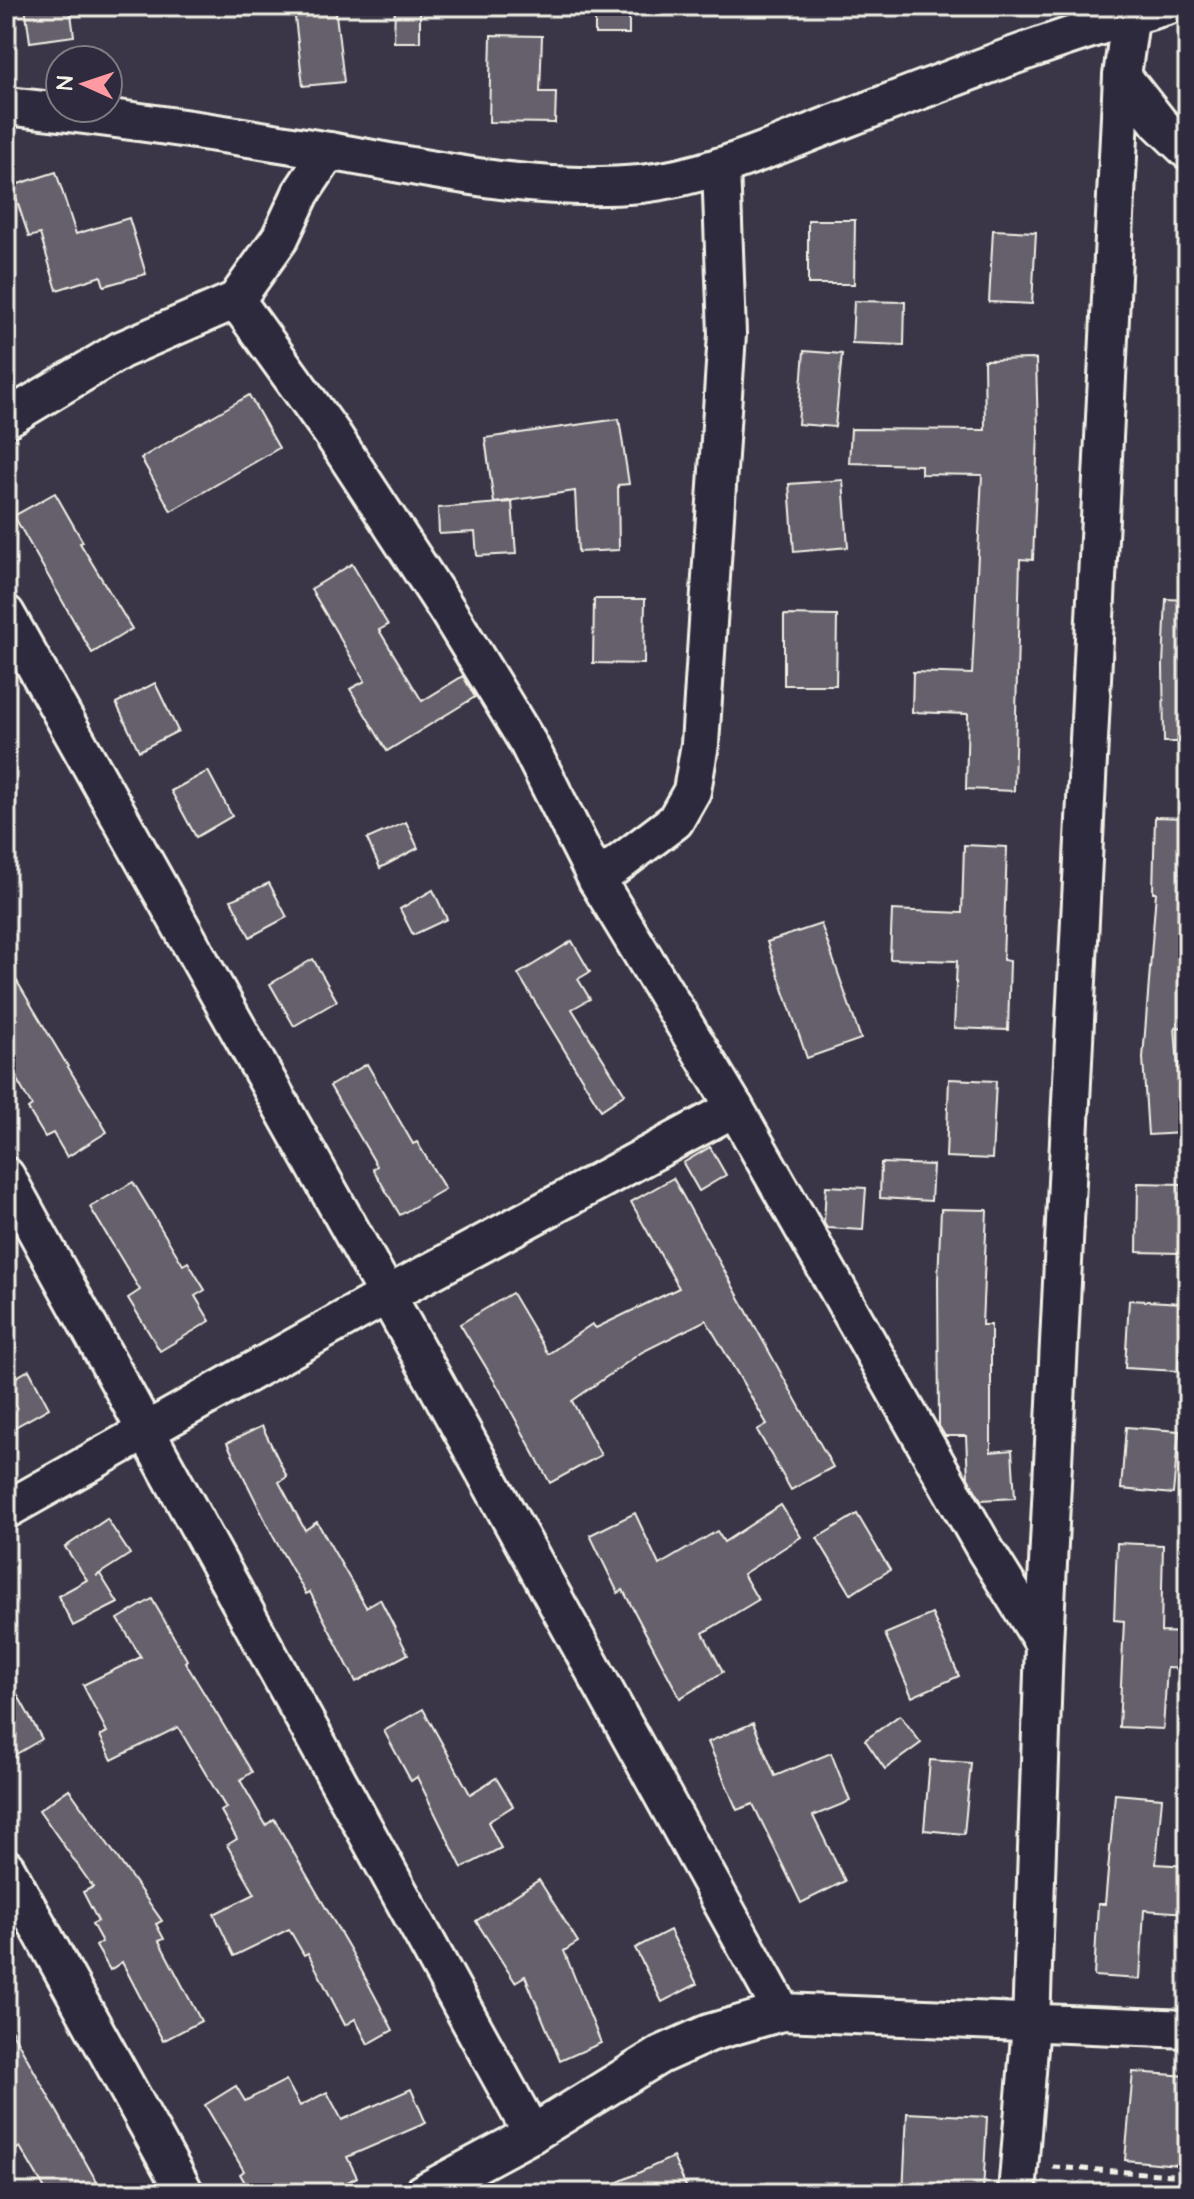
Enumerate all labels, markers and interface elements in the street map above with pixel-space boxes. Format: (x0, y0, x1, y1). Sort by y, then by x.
north arrow (44, 44, 124, 124)
text: N (50, 75, 81, 91)

